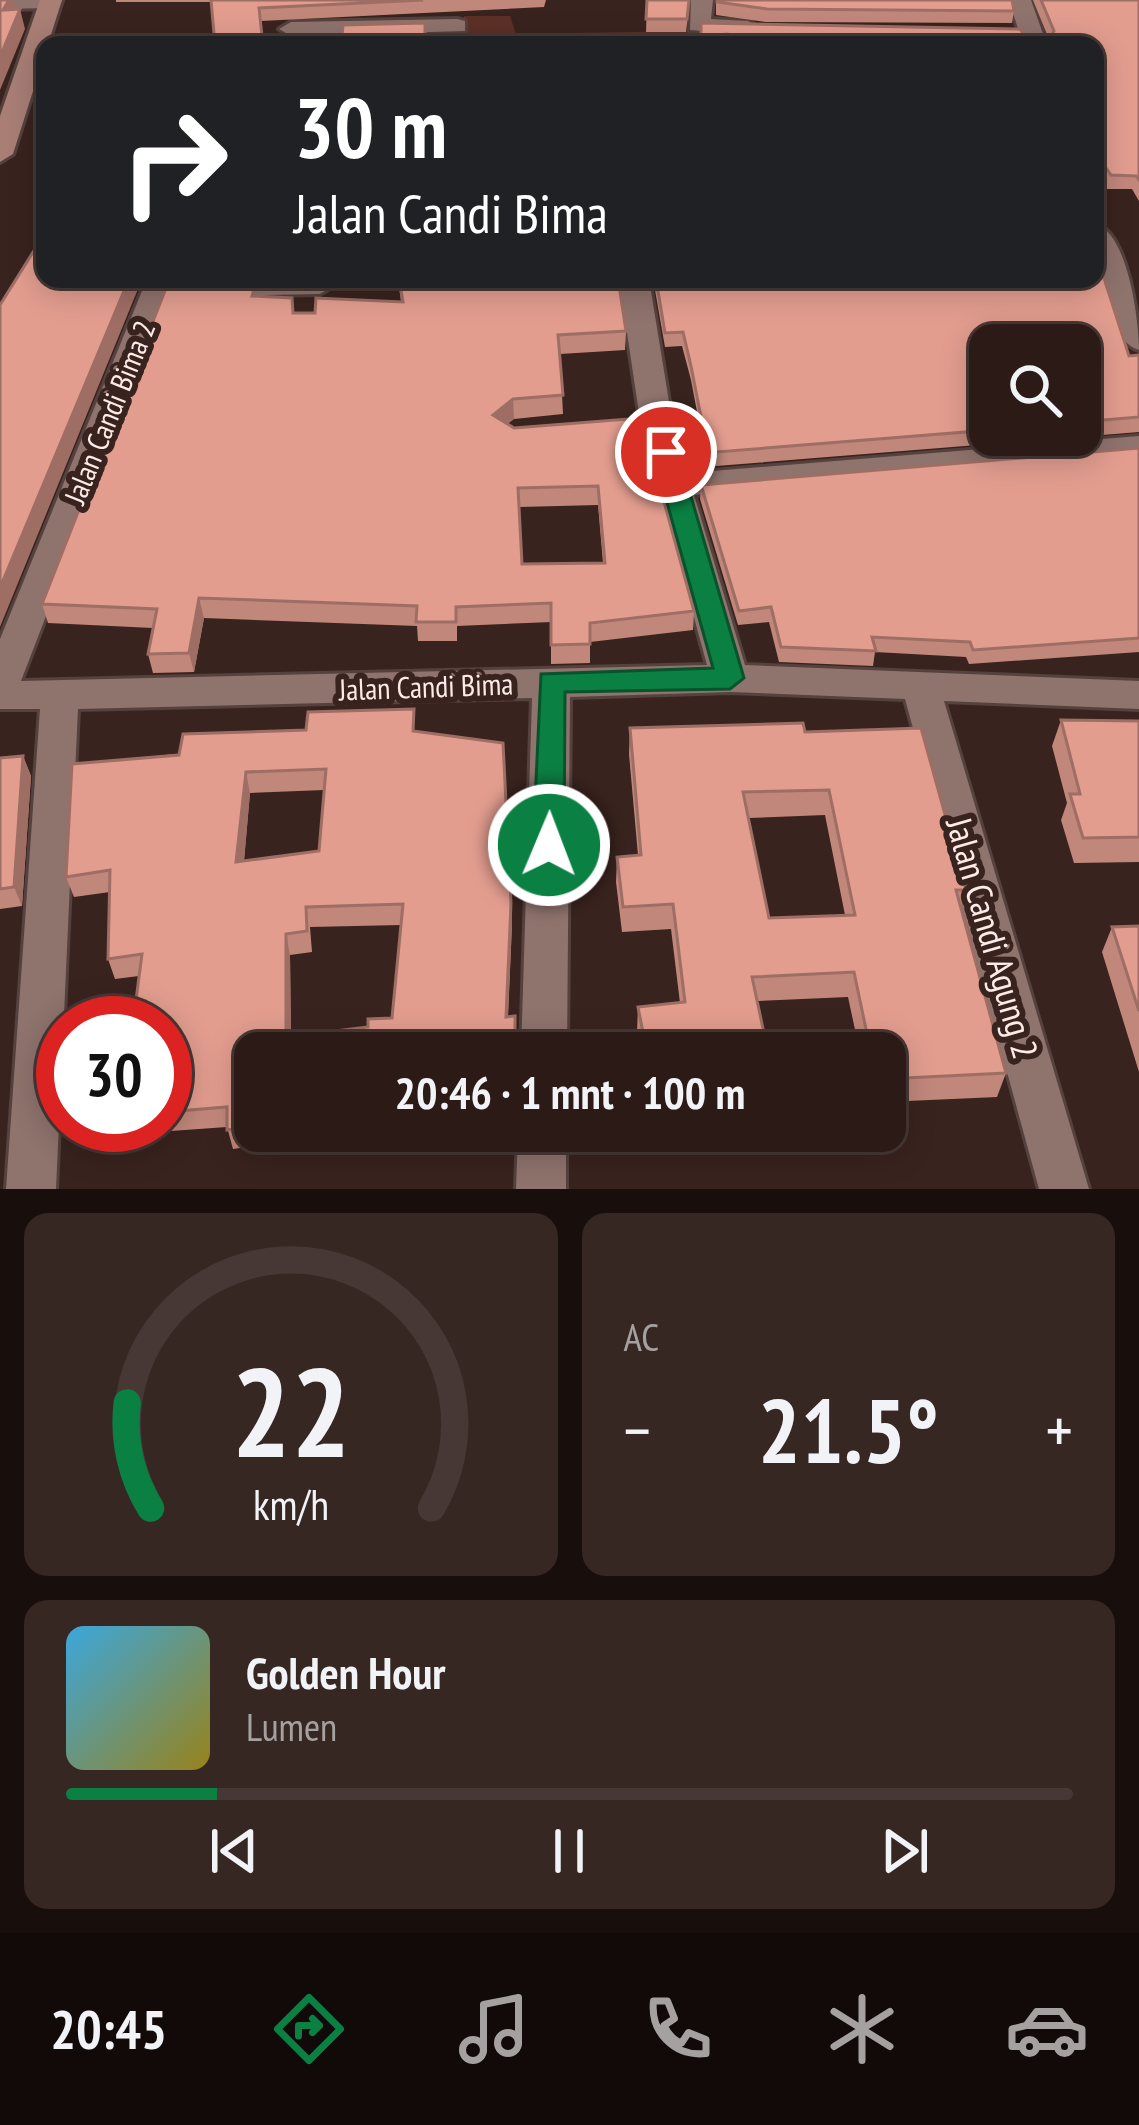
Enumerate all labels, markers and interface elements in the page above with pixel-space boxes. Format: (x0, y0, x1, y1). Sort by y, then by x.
text: 30 m (294, 72, 447, 181)
icon: right (96, 84, 252, 240)
text: Jalan Candi Bima (294, 178, 608, 248)
street label: Jalan Candi Bima 2 (54, 315, 163, 510)
map controls (969, 324, 1101, 456)
button: search (969, 324, 1101, 456)
pin (615, 401, 717, 503)
icon: arrive (633, 419, 699, 485)
street label: Jalan Candi Bima (337, 663, 514, 709)
position arrow (486, 782, 612, 908)
street label: Jalan Candi Agung 2 (936, 811, 1050, 1064)
speed limit sign: 30 (36, 996, 192, 1152)
text: 20:46 · 1 mnt · 100 m (395, 1063, 745, 1121)
text: AC (624, 1311, 659, 1362)
text: 22 (231, 1330, 350, 1491)
text: 21.5° (758, 1371, 939, 1488)
text: − (624, 1387, 651, 1472)
text: + (1046, 1387, 1073, 1472)
text: km/h (253, 1475, 329, 1531)
text: Golden Hour (246, 1643, 446, 1701)
text: Lumen (246, 1701, 337, 1752)
icon: previous (201, 1818, 267, 1884)
icon: pause (536, 1818, 602, 1884)
icon: next (872, 1818, 938, 1884)
icon: directions (267, 1987, 351, 2071)
icon: music (452, 1987, 536, 2071)
icon: phone (636, 1987, 720, 2071)
icon: climate (820, 1987, 904, 2071)
icon: car (1005, 1987, 1089, 2071)
text: 20:45 (50, 1994, 167, 2064)

